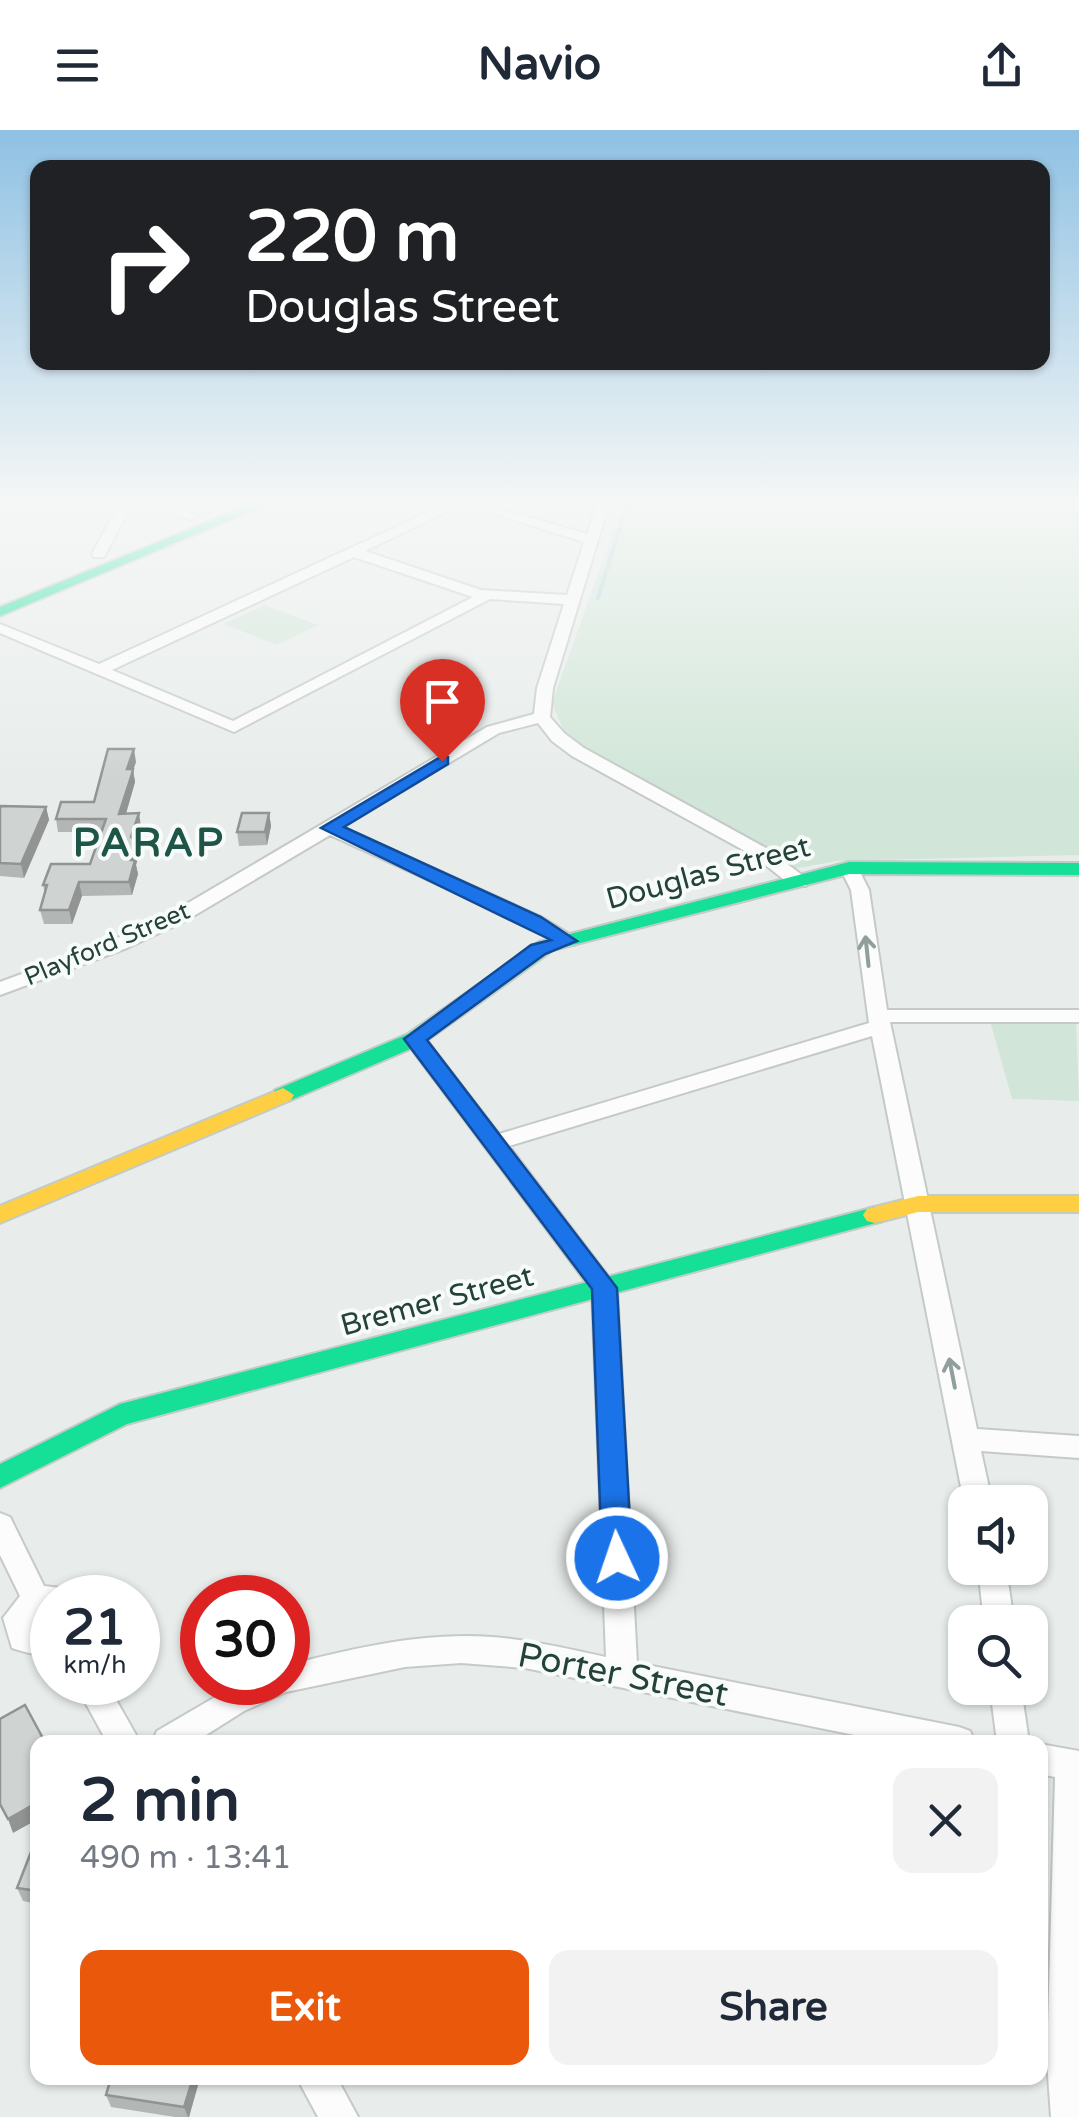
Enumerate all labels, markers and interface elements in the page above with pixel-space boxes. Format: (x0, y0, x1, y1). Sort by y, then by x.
icon: menu (50, 38, 105, 93)
text: Navio (478, 38, 601, 92)
icon: share (974, 38, 1029, 93)
text: 220 m (245, 196, 459, 280)
icon: right (80, 200, 210, 330)
text: Douglas Street (245, 281, 560, 335)
pin (400, 659, 485, 762)
icon: arrive (415, 674, 470, 729)
district label: PARAP (73, 819, 225, 867)
street label: Douglas Street (602, 828, 814, 918)
street label: Playford Street (20, 895, 195, 992)
one-way arrow (857, 936, 876, 968)
street label: Bremer Street (337, 1257, 537, 1345)
one-way arrow (941, 1358, 960, 1390)
map controls (948, 1485, 1048, 1705)
button: sound (948, 1485, 1048, 1585)
position arrow (565, 1506, 669, 1610)
speed limit sign: 30 (180, 1575, 310, 1705)
text: 21 (64, 1598, 126, 1658)
button: search (948, 1605, 1048, 1705)
street label: Porter Street (514, 1634, 732, 1716)
text: km/h (64, 1650, 126, 1680)
text: 2 min (80, 1765, 240, 1837)
button: close (893, 1768, 998, 1873)
text: 490 m · 13:41 (80, 1839, 292, 1877)
button: Exit (80, 1950, 529, 2065)
button: Share (549, 1950, 998, 2065)

